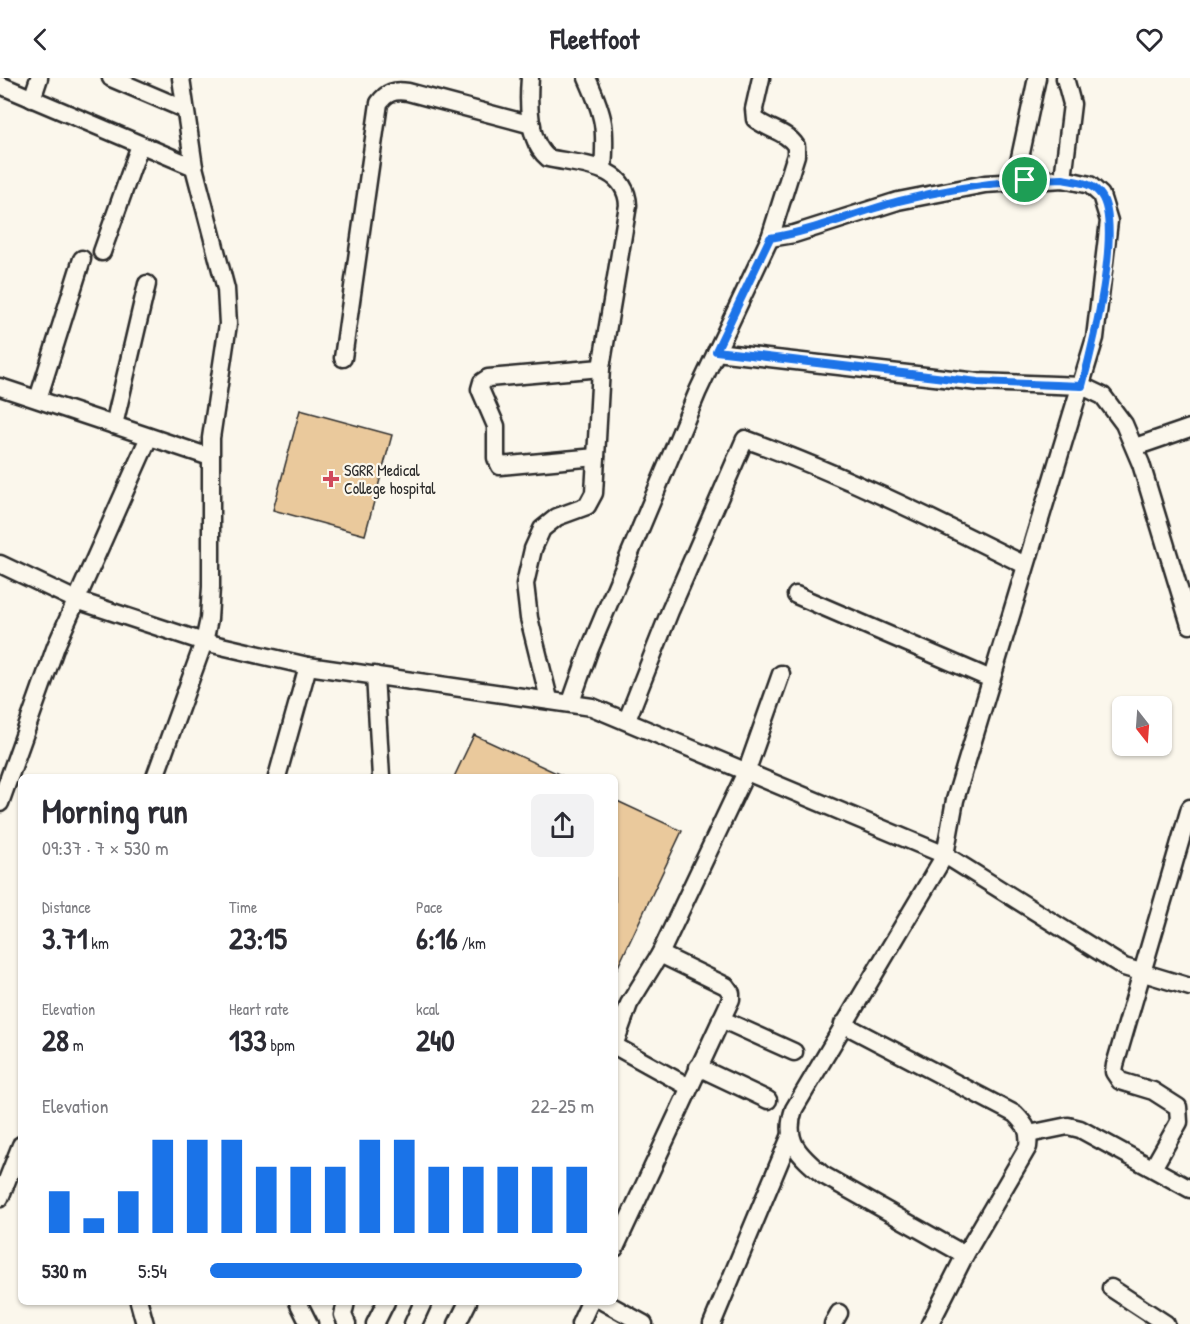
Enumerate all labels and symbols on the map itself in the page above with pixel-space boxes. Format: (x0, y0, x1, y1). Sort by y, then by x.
pin (999, 154, 1050, 205)
place label: SGRR Medical College hospital (344, 459, 436, 499)
marker: SGRR Medical College hospital (322, 470, 340, 488)
north arrow (1112, 696, 1172, 756)

